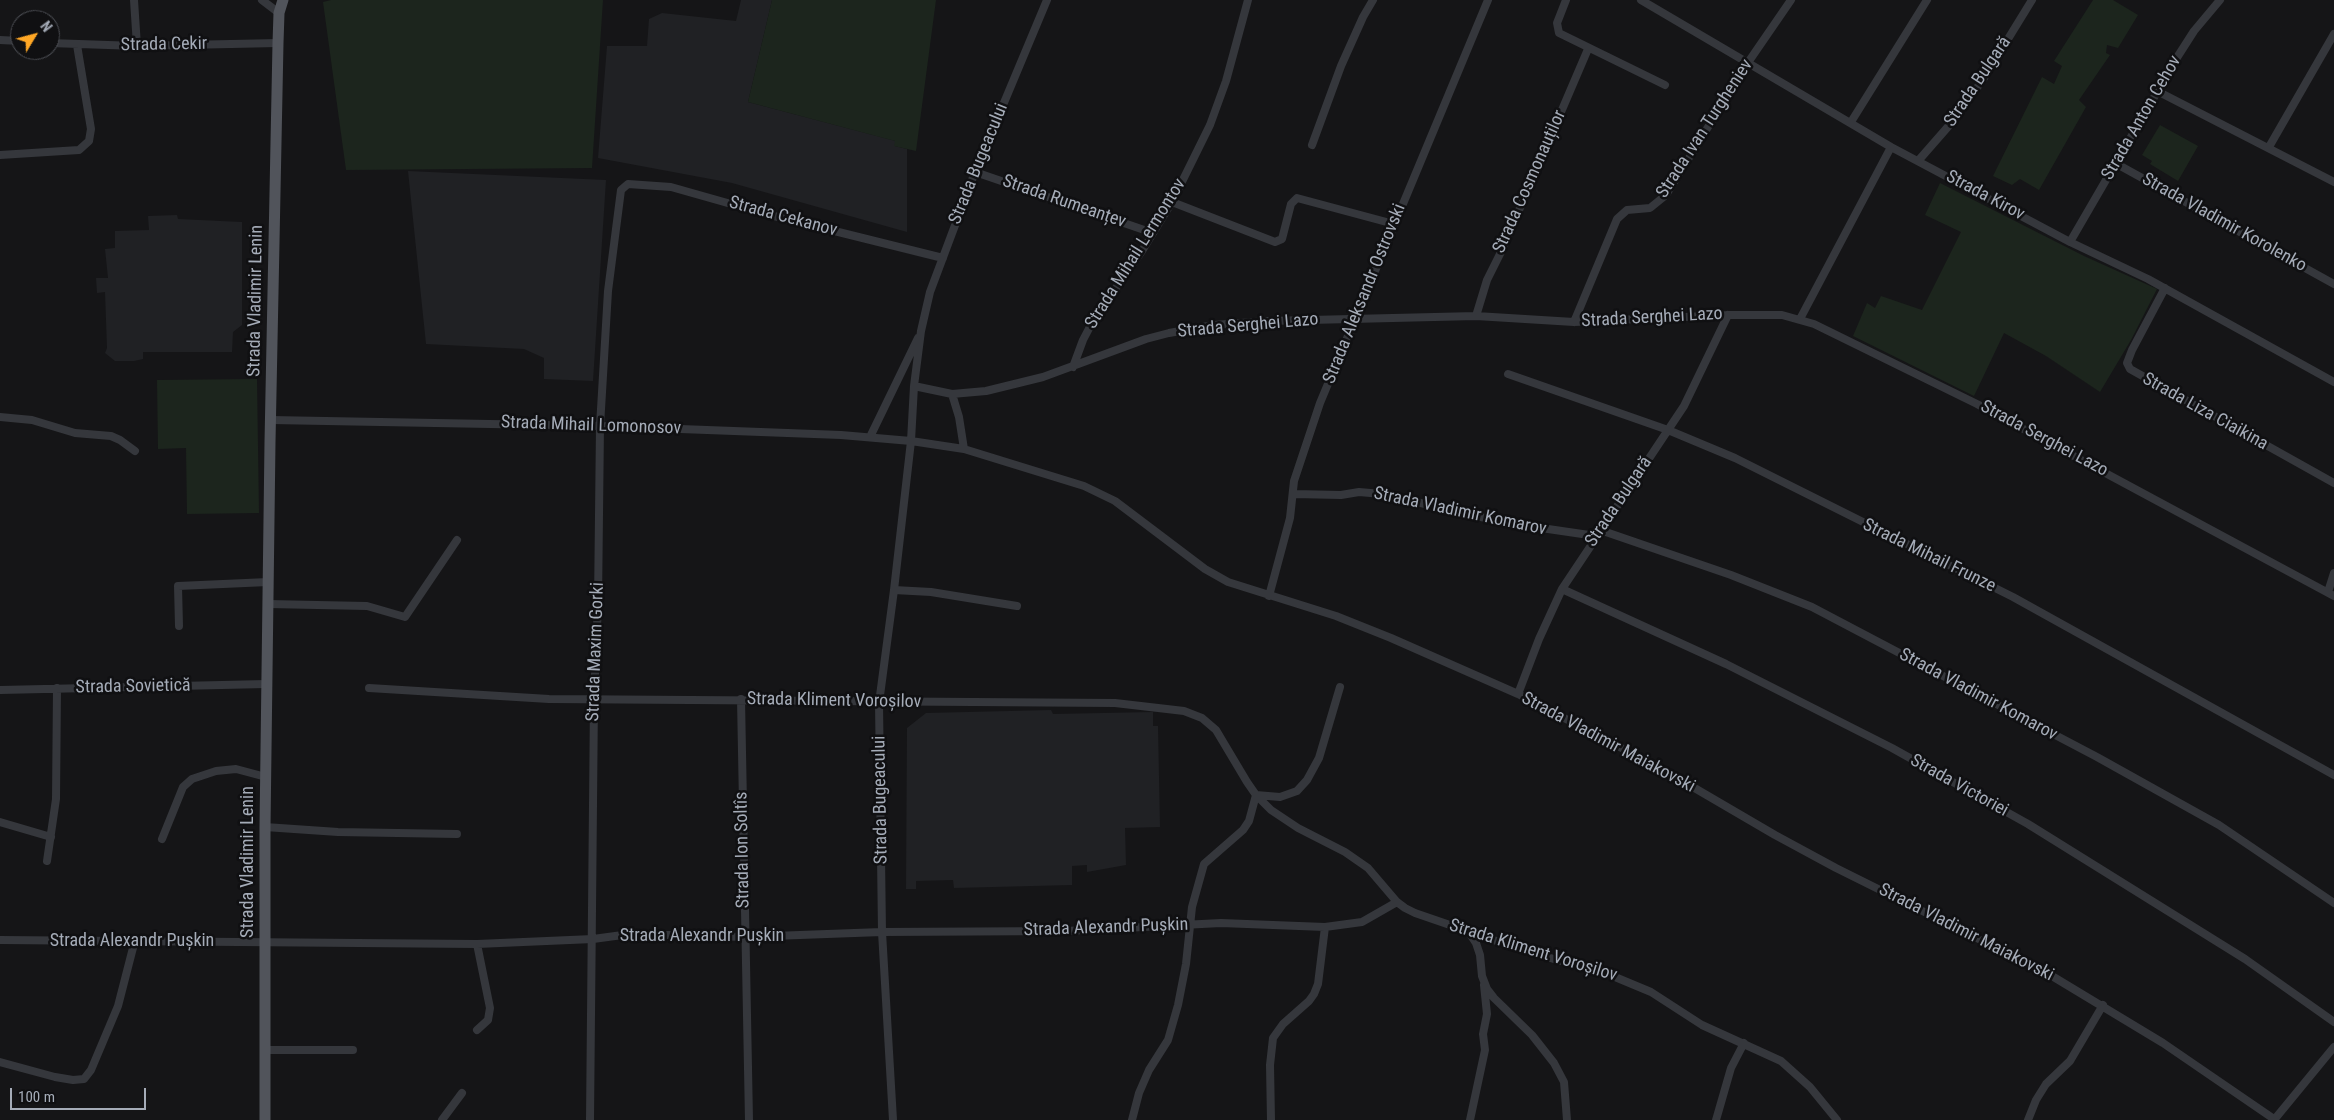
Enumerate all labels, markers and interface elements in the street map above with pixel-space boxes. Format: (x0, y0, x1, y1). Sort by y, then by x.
north arrow (10, 10, 60, 60)
text: N (37, 18, 55, 35)
street label: Strada Cekir (121, 33, 207, 57)
street label: Strada Bulgară (1940, 33, 2016, 131)
street label: Strada Anton Cehov (2098, 52, 2186, 184)
street label: Strada Ivan Turgheniev (1652, 56, 1758, 202)
street label: Strada Bugeacului (945, 100, 1013, 228)
street label: Strada Cosmonauților (1489, 107, 1571, 257)
street label: Strada Kirov (1942, 166, 2028, 226)
street label: Strada Vladimir Korolenko (2138, 169, 2310, 277)
street label: Strada Rumeanțev (999, 171, 1129, 233)
street label: Strada Mihail Lermontov (1081, 175, 1191, 333)
street label: Strada Cekanov (727, 192, 839, 242)
street label: Strada Aleksandr Ostrovski (1319, 201, 1411, 387)
street label: Strada Vladimir Lenin (244, 225, 268, 377)
street label: Strada Serghei Lazo (1581, 304, 1723, 332)
street label: Strada Serghei Lazo (1177, 309, 1319, 343)
street label: Strada Liza Ciaikina (2138, 369, 2272, 455)
street label: Strada Serghei Lazo (1976, 396, 2112, 482)
street label: Strada Mihail Lomonosov (501, 412, 681, 440)
street label: Strada Bulgară (1581, 453, 1657, 551)
street label: Strada Vladimir Komarov (1372, 483, 1548, 541)
street label: Strada Mihail Frunze (1859, 514, 1999, 598)
street label: Strada Maxim Gorki (583, 582, 609, 722)
street label: Strada Vladimir Komarov (1895, 644, 2061, 746)
street label: Strada Sovietică (75, 675, 191, 699)
street label: Strada Vladimir Maiakovski (1518, 688, 1698, 798)
street label: Strada Kliment Voroșilov (747, 689, 921, 713)
street label: Strada Bugeacului (869, 736, 893, 864)
street label: Strada Victoriei (1906, 750, 2012, 822)
street label: Strada Vladimir Lenin (237, 786, 259, 938)
street label: Strada Ion Soltîs (731, 791, 755, 909)
street label: Strada Vladimir Maiakovski (1875, 879, 2057, 987)
street label: Strada Alexandr Pușkin (1023, 914, 1189, 942)
street label: Strada Kliment Voroșilov (1446, 915, 1620, 987)
street label: Strada Alexandr Pușkin (620, 925, 784, 947)
street label: Strada Alexandr Pușkin (50, 930, 214, 952)
scale bar (12, 1078, 149, 1110)
text: 100 m (18, 1088, 55, 1106)

